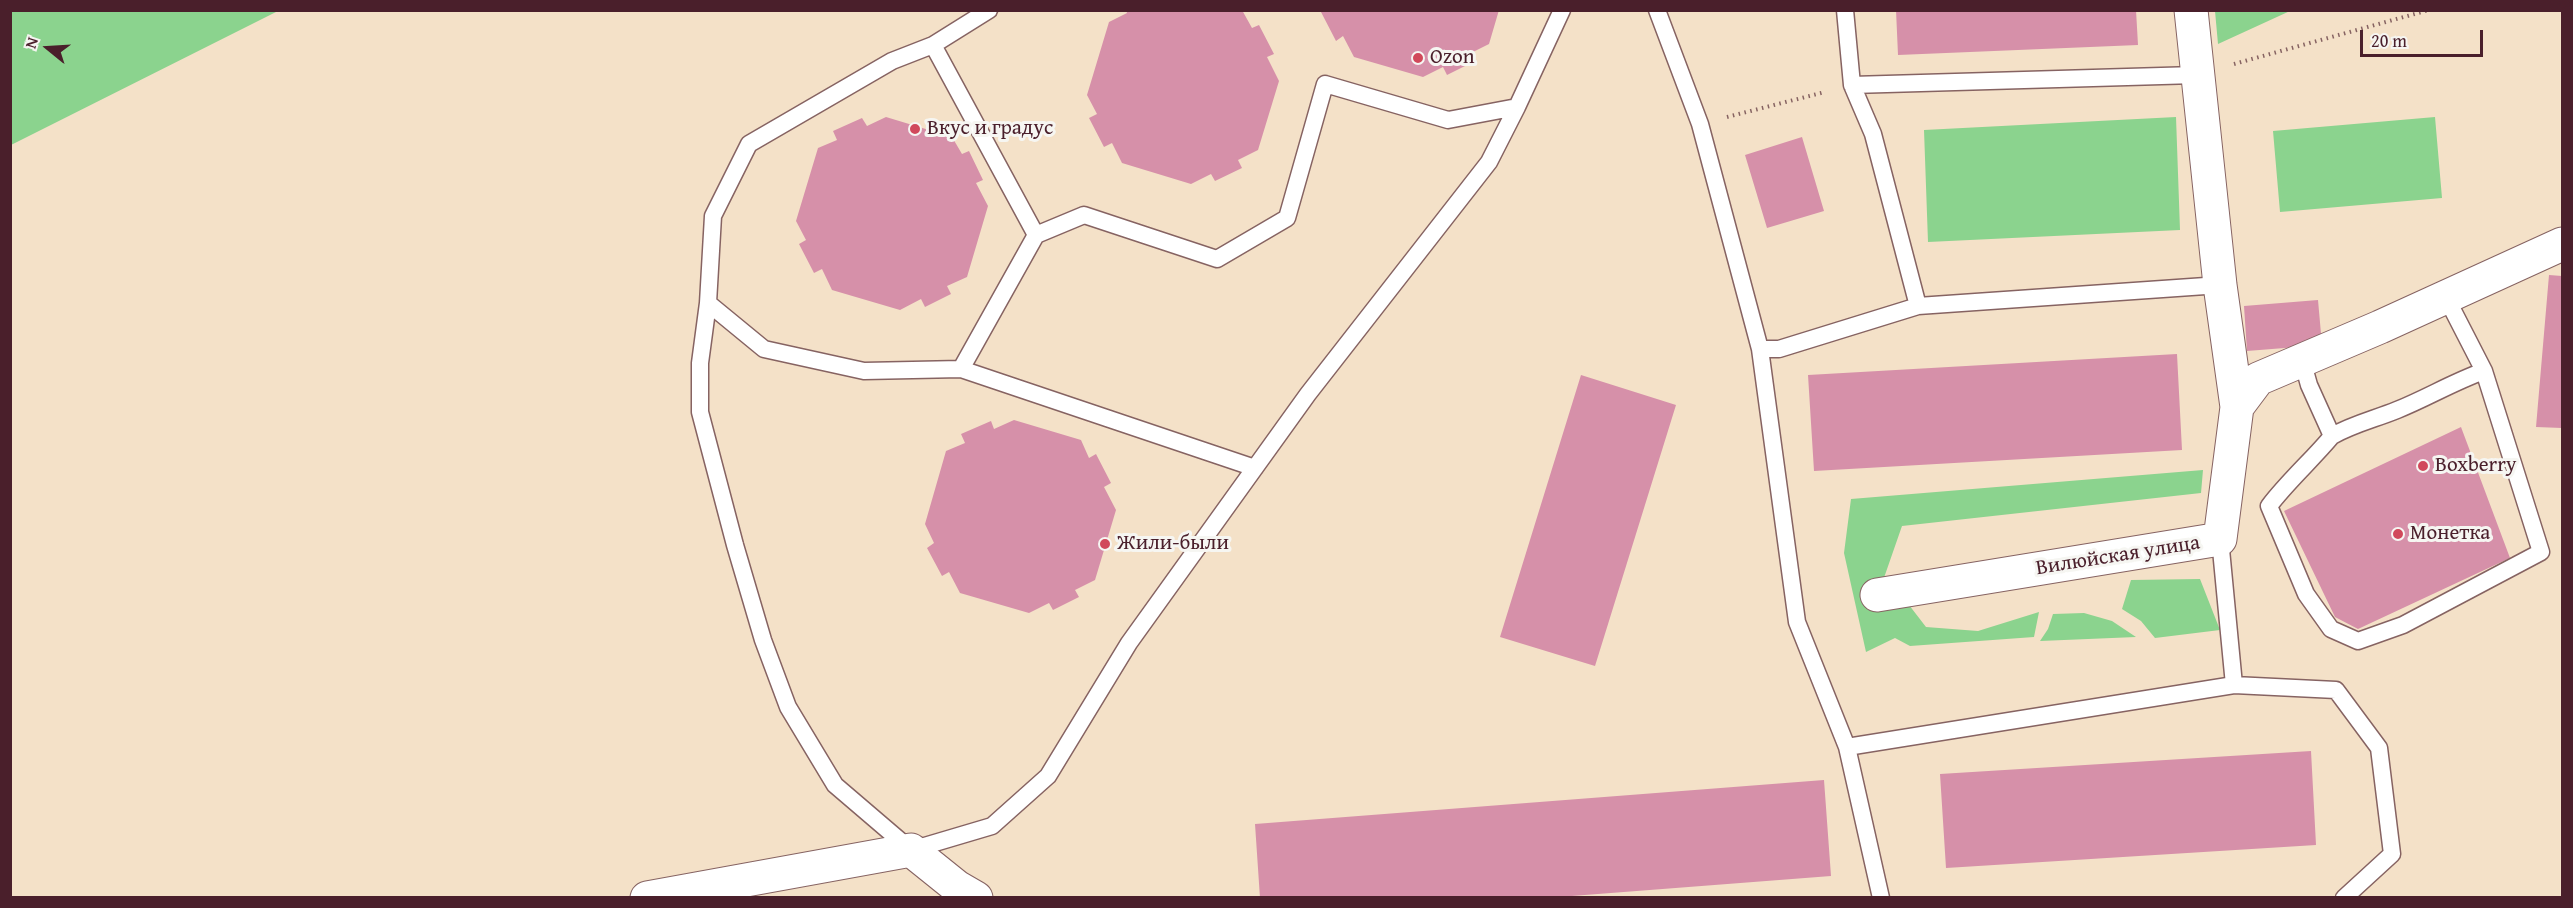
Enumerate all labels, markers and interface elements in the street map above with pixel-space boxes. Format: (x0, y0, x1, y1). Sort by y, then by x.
north arrow (18, 18, 78, 78)
scale bar (2363, 18, 2486, 56)
text: 20 m (2371, 27, 2407, 54)
text: N (18, 34, 44, 51)
place label: Ozon (1430, 45, 1474, 71)
marker: Ozon (1411, 51, 1425, 65)
place label: Вкус и градус (927, 116, 1053, 142)
marker: Вкус и градус (908, 122, 922, 136)
place label: Boxberry (2435, 453, 2516, 479)
marker: Boxberry (2416, 459, 2430, 473)
place label: Монетка (2410, 521, 2490, 547)
marker: Монетка (2391, 527, 2405, 541)
place label: Жили-были (1117, 531, 1229, 557)
street label: Вилюйская улица (2034, 531, 2202, 581)
marker: Жили-были (1098, 537, 1112, 551)

